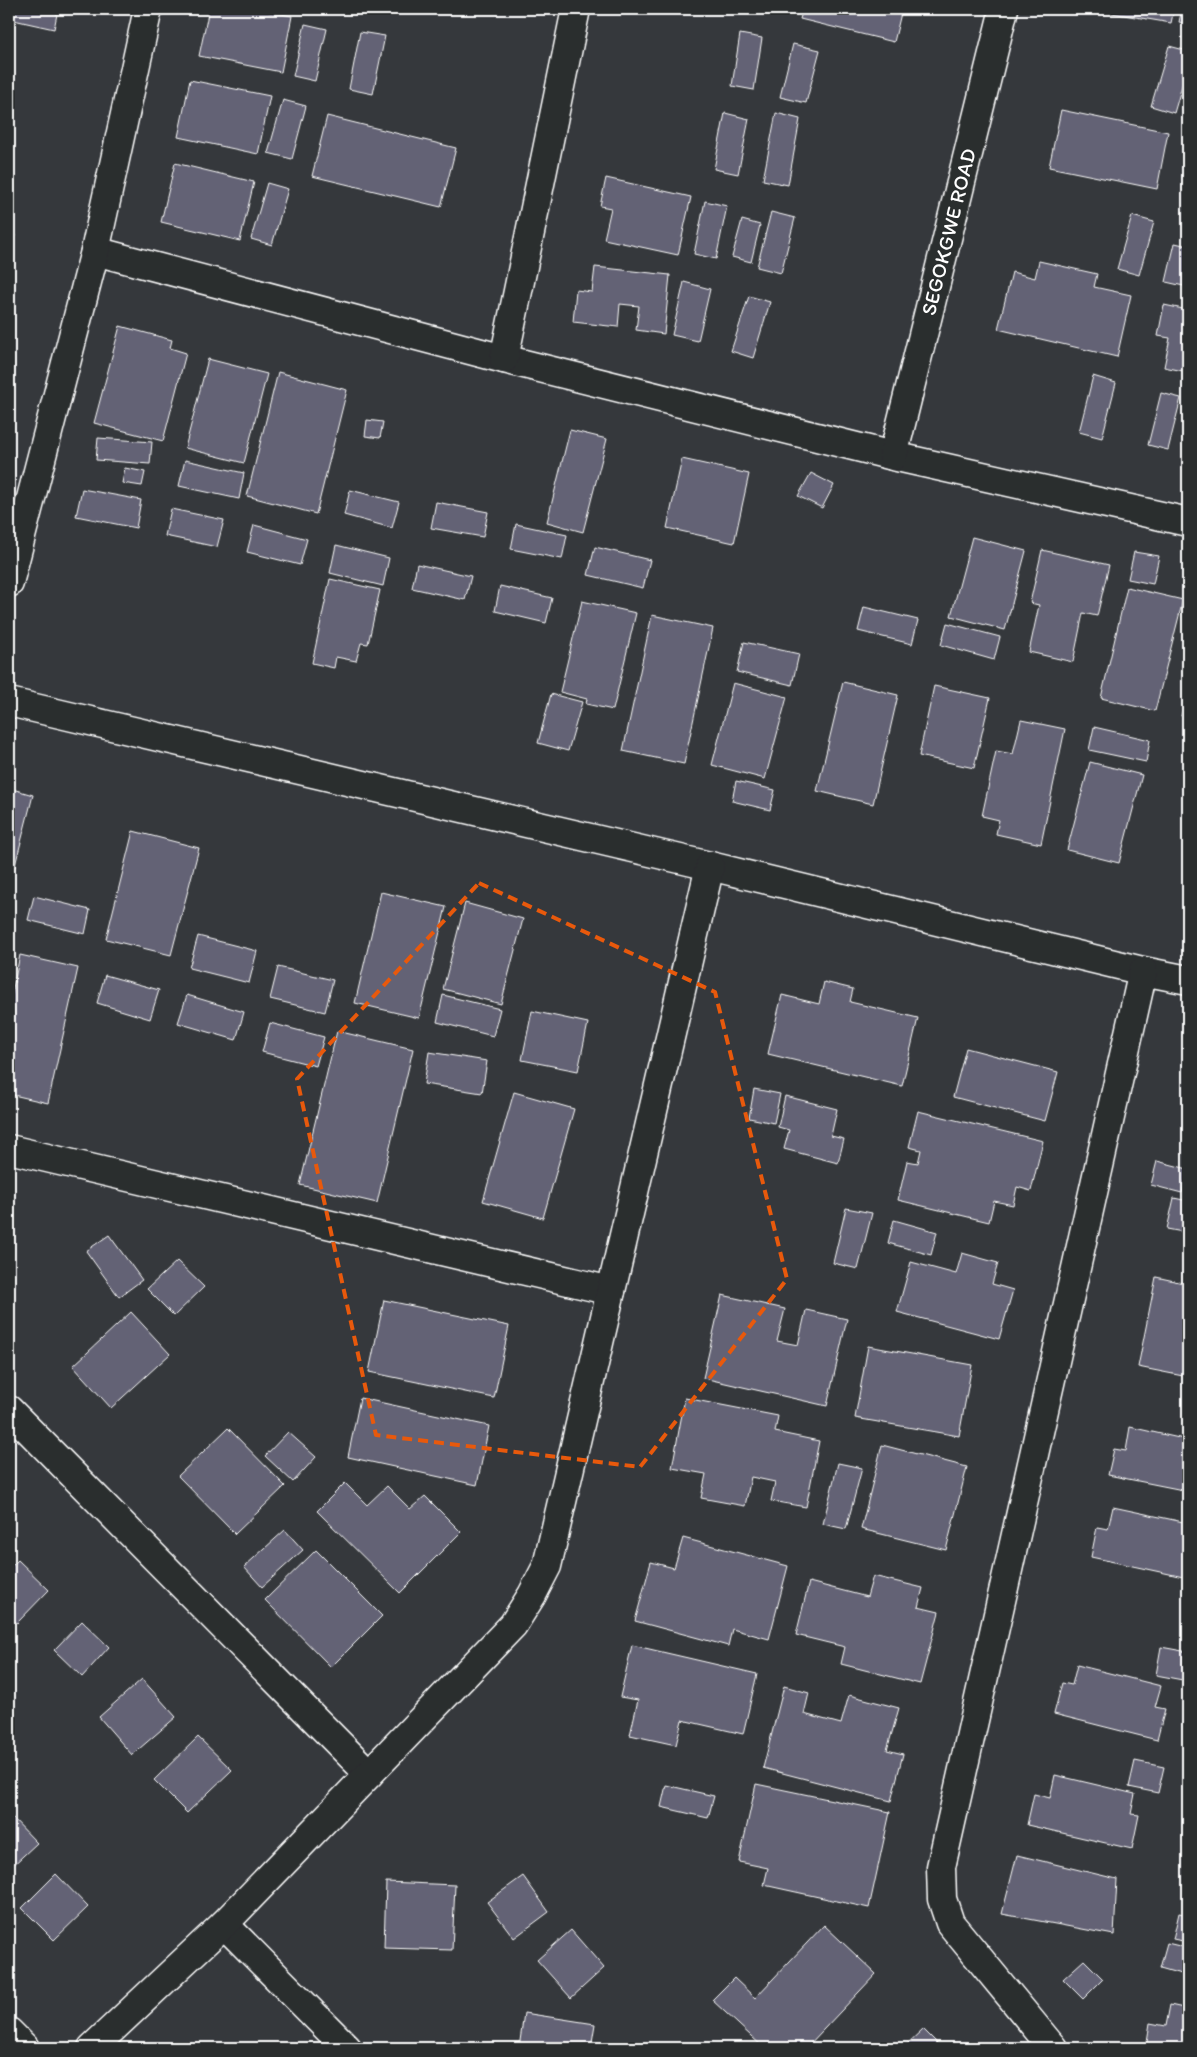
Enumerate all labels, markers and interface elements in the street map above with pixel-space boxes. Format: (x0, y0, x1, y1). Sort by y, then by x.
street label: SEGOKGWE ROAD (915, 146, 981, 318)

